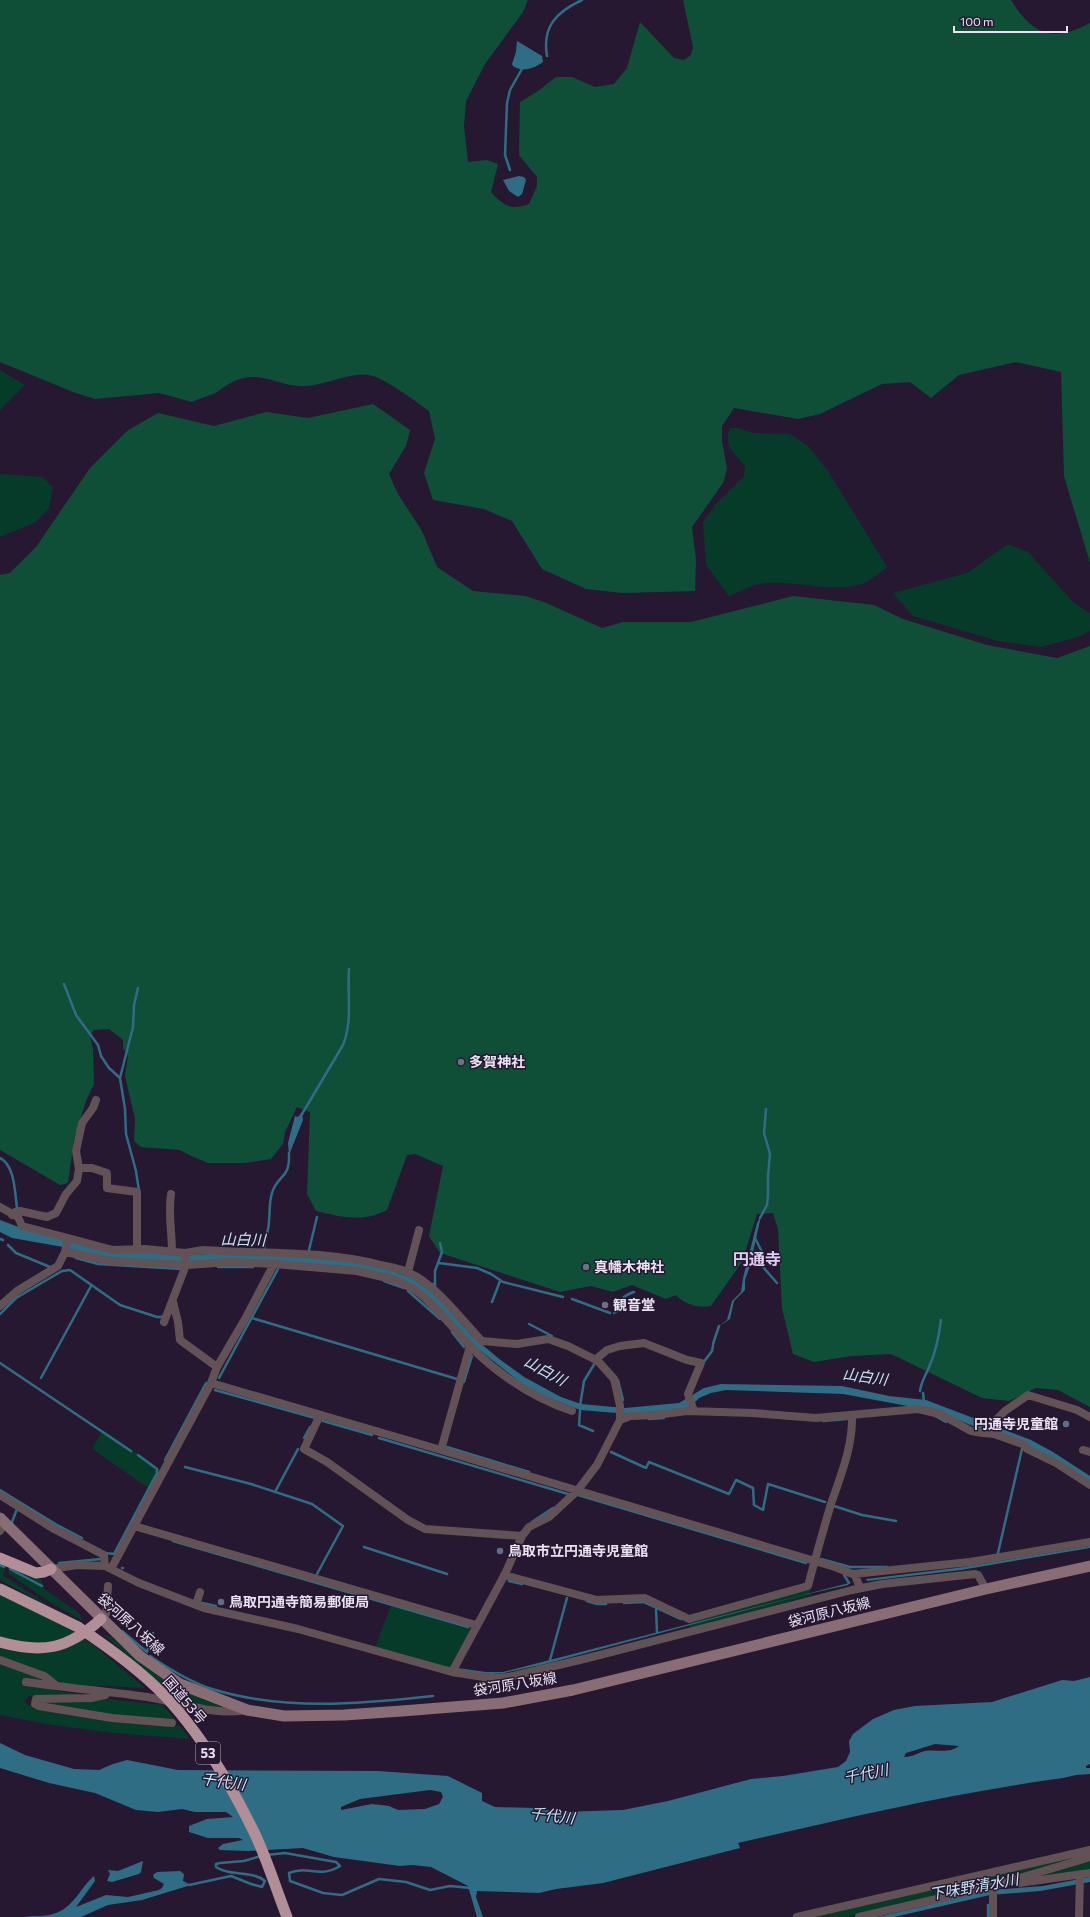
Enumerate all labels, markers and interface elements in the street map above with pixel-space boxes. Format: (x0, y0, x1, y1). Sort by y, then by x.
scale bar (954, 8, 1067, 34)
text: 100 m (960, 14, 994, 28)
place label: 多賀神社 (469, 1053, 525, 1070)
marker: 多賀神社 (456, 1057, 466, 1067)
water label: 山白川 (220, 1230, 268, 1248)
district label: 円通寺 (733, 1249, 781, 1268)
place label: 真幡木神社 (594, 1258, 664, 1275)
marker: 真幡木神社 (581, 1262, 591, 1272)
place label: 観音堂 (613, 1296, 655, 1313)
marker: 観音堂 (600, 1300, 610, 1310)
water label: 山白川 (521, 1351, 571, 1390)
water label: 山白川 (842, 1364, 891, 1388)
place label: 円通寺児童館 (974, 1415, 1058, 1432)
marker: 円通寺児童館 (1061, 1419, 1071, 1429)
place label: 鳥取市立円通寺児童館 (508, 1542, 648, 1559)
marker: 鳥取市立円通寺児童館 (495, 1546, 505, 1556)
street label: 袋河原八坂線 (94, 1589, 168, 1658)
place label: 鳥取円通寺簡易郵便局 (229, 1593, 369, 1610)
street label: 袋河原八坂線 (786, 1593, 872, 1630)
marker: 鳥取円通寺簡易郵便局 (216, 1597, 226, 1607)
street label: 袋河原八坂線 (472, 1669, 558, 1698)
street label: 国道53号 (160, 1672, 211, 1727)
road number: 53 (196, 1742, 220, 1764)
water label: 千代川 (842, 1760, 892, 1786)
water label: 千代川 (200, 1769, 249, 1793)
water label: 千代川 (529, 1803, 578, 1827)
water label: 下味野清水川 (928, 1869, 1022, 1903)

